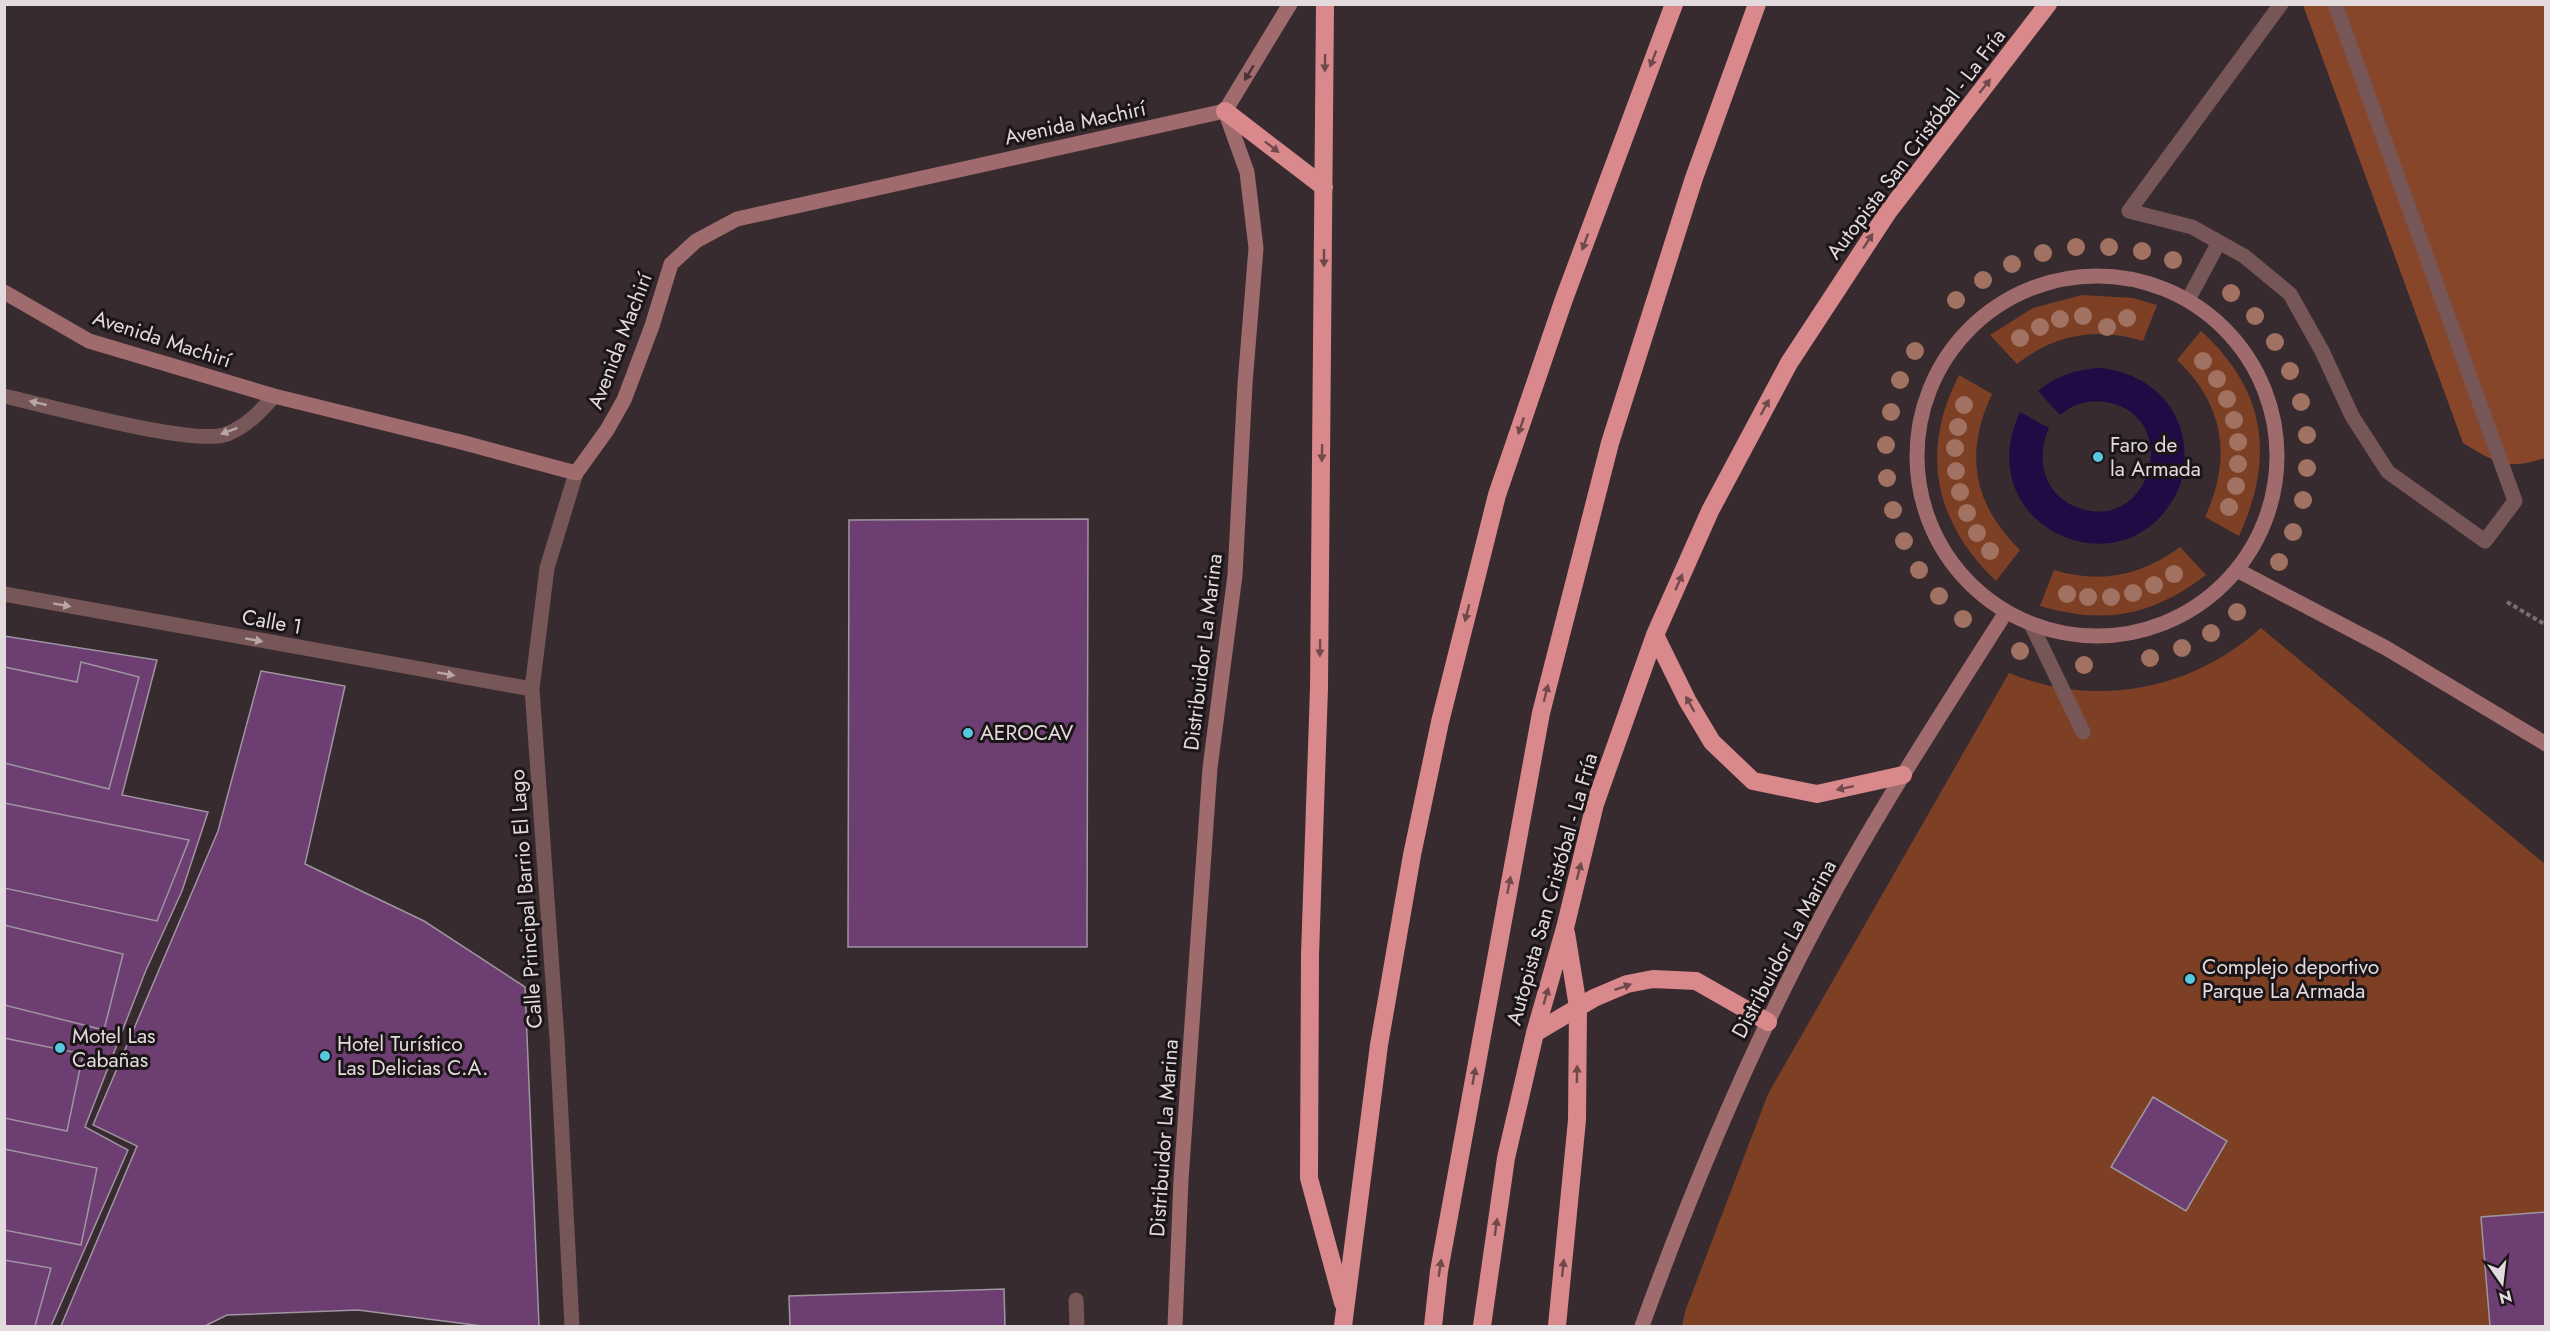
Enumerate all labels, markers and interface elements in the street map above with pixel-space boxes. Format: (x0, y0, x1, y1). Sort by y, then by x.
street label: Autopista San Cristóbal - La Fría (1819, 22, 2013, 266)
one-way arrow (1648, 50, 1657, 68)
one-way arrow (1320, 53, 1330, 72)
one-way arrow (1244, 64, 1255, 81)
one-way arrow (1979, 78, 1991, 93)
street label: Avenida Machirí (1002, 93, 1150, 153)
one-way arrow (1264, 141, 1280, 153)
one-way arrow (1580, 233, 1590, 251)
one-way arrow (1862, 234, 1874, 250)
one-way arrow (1319, 248, 1328, 267)
street label: Avenida Machirí (580, 267, 660, 413)
street label: Avenida Machirí (89, 303, 236, 376)
one-way arrow (28, 398, 47, 407)
one-way arrow (1760, 398, 1770, 415)
one-way arrow (1515, 417, 1525, 435)
one-way arrow (219, 427, 237, 437)
place label: Faro de la Armada (2110, 430, 2201, 484)
one-way arrow (1317, 443, 1327, 462)
marker: Faro de la Armada (2091, 450, 2105, 464)
street label: Distribuidor La Marina (1176, 552, 1230, 752)
one-way arrow (1674, 572, 1684, 590)
one-way arrow (53, 601, 72, 610)
street label: Calle 1 (239, 602, 305, 642)
one-way arrow (1462, 604, 1472, 623)
one-way arrow (245, 635, 264, 644)
one-way arrow (1315, 638, 1324, 657)
one-way arrow (437, 670, 456, 679)
one-way arrow (1542, 684, 1552, 702)
one-way arrow (1685, 695, 1695, 712)
place label: AEROCAV (980, 718, 1074, 748)
marker: AEROCAV (961, 726, 975, 740)
street label: Autopista San Cristóbal - La Fría (1499, 749, 1605, 1029)
street label: Calle Principal Barrio El Lago (502, 768, 550, 1030)
one-way arrow (1836, 784, 1855, 793)
street label: Distribuidor La Marina (1724, 855, 1844, 1043)
one-way arrow (1574, 862, 1584, 880)
one-way arrow (1505, 875, 1514, 894)
place label: Complejo deportivo Parque La Armada (2202, 952, 2379, 1006)
marker: Complejo deportivo Parque La Armada (2183, 972, 2197, 986)
one-way arrow (1615, 981, 1633, 991)
one-way arrow (1541, 986, 1551, 1005)
place label: Motel Las Cabañas (72, 1021, 155, 1075)
place label: Hotel Turístico Las Delicias C.A. (337, 1029, 488, 1083)
street label: Distribuidor La Marina (1142, 1038, 1186, 1238)
marker: Motel Las Cabañas (53, 1041, 67, 1055)
marker: Hotel Turístico Las Delicias C.A. (318, 1049, 332, 1063)
one-way arrow (1572, 1064, 1582, 1083)
one-way arrow (1470, 1067, 1479, 1086)
one-way arrow (1491, 1217, 1500, 1236)
north arrow (2472, 1253, 2532, 1313)
one-way arrow (1436, 1259, 1445, 1278)
one-way arrow (1558, 1259, 1567, 1278)
text: N (2497, 1284, 2514, 1310)

